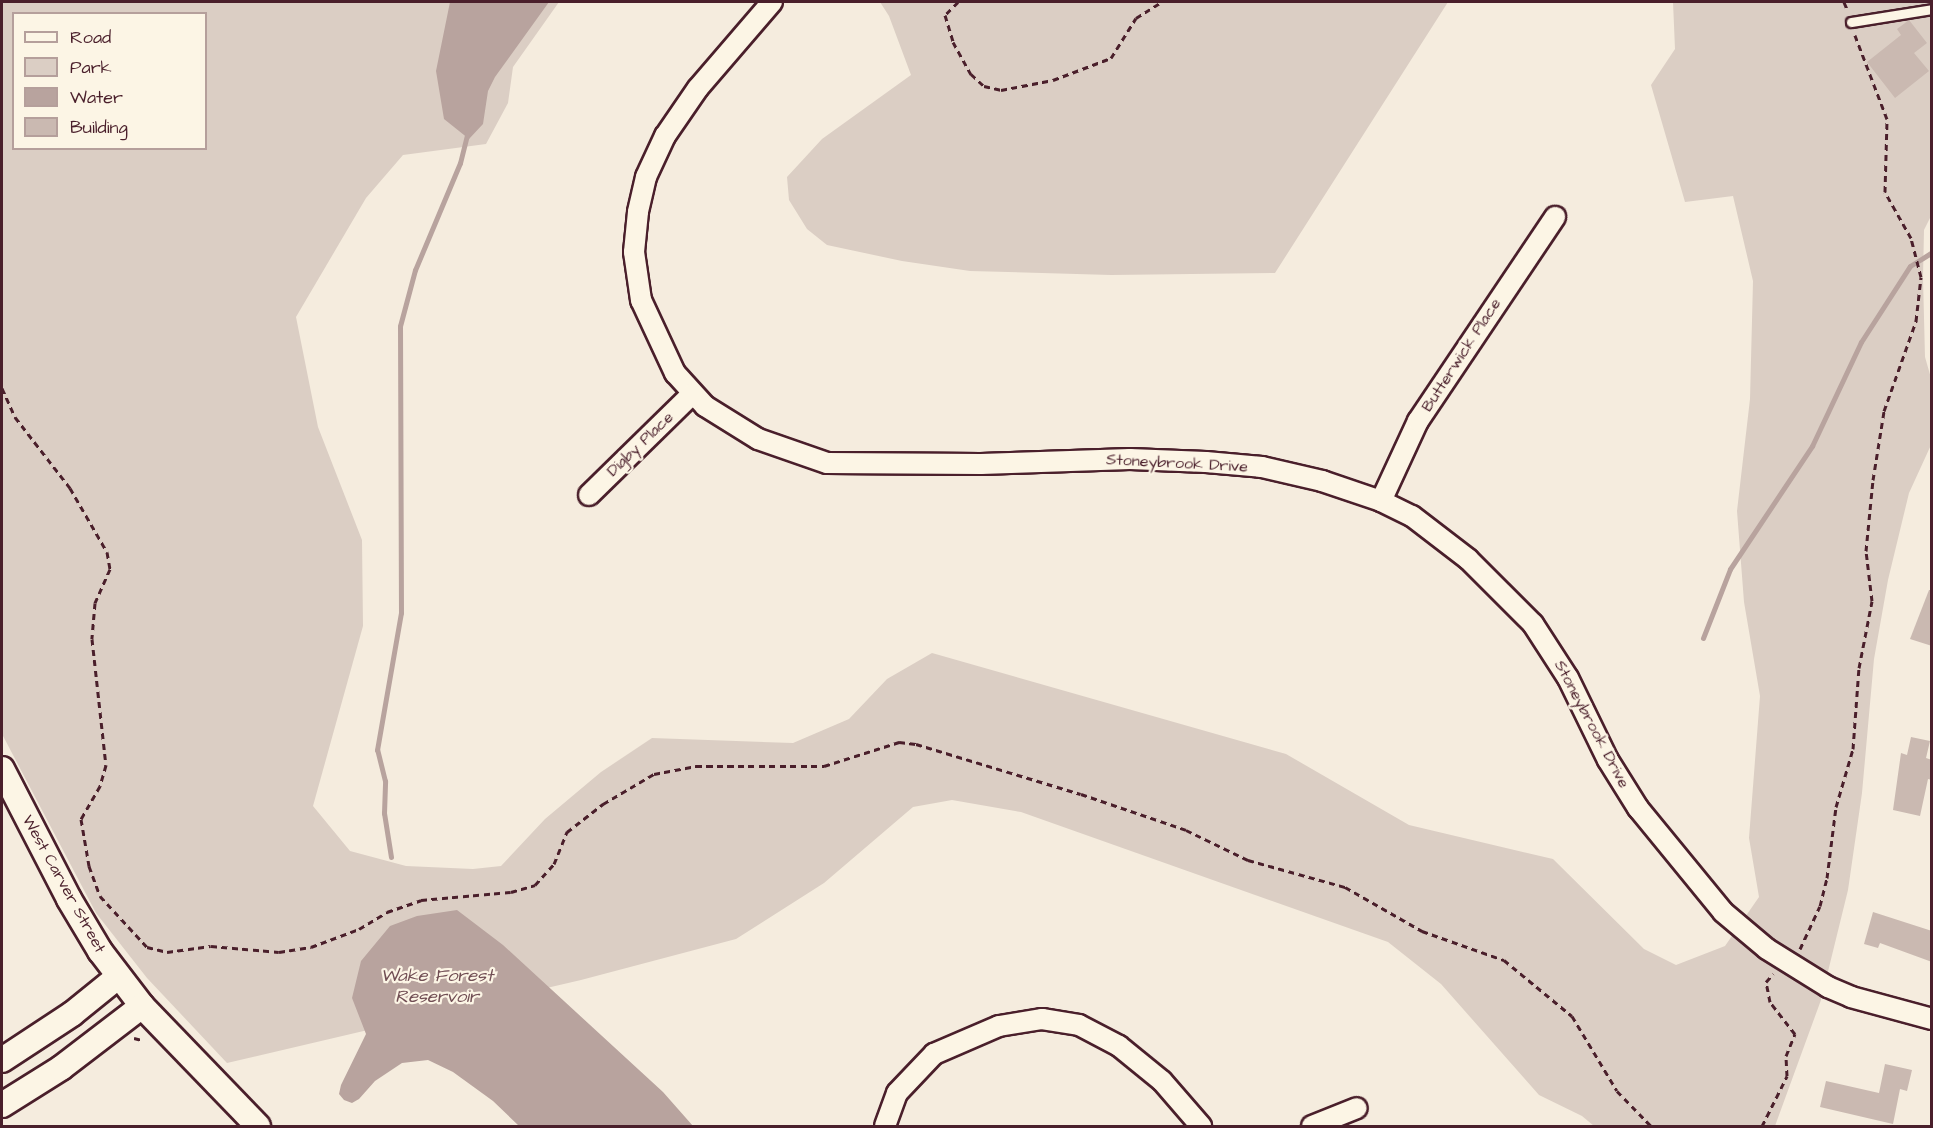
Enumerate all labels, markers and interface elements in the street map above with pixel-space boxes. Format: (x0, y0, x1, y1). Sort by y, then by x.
legend (12, 12, 207, 150)
text: Road (70, 25, 111, 50)
text: Park (70, 55, 112, 80)
text: Water (70, 85, 123, 110)
text: Building (70, 115, 128, 140)
street label: Butterwick Place (1417, 295, 1505, 415)
street label: Digby Place (603, 408, 677, 480)
street label: Stoneybrook Drive (1106, 450, 1248, 476)
street label: Stoneybrook Drive (1550, 657, 1634, 791)
street label: West Carver Street (18, 812, 110, 956)
water label: Wake Forest Reservoir (381, 966, 493, 1008)

